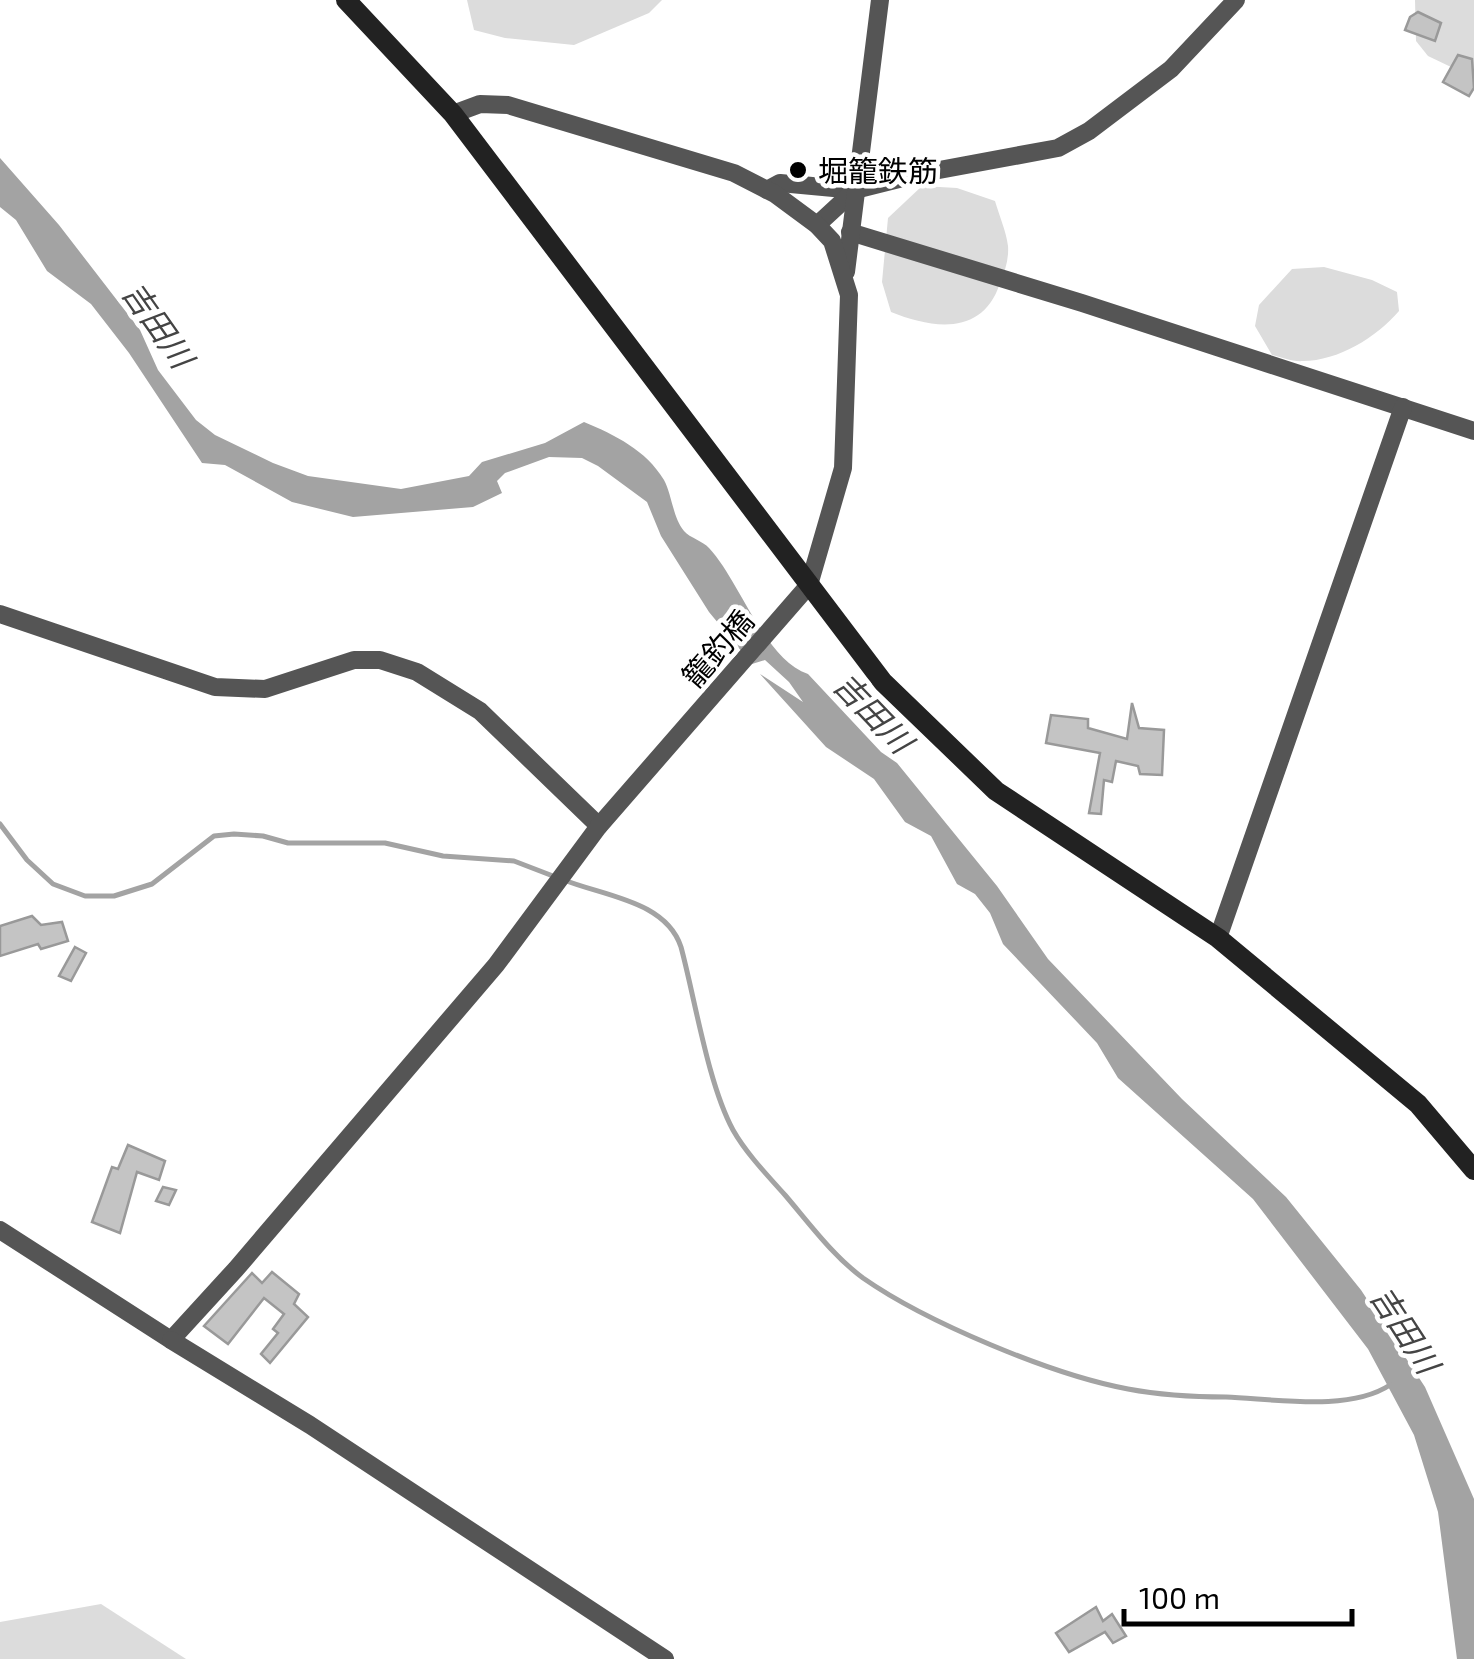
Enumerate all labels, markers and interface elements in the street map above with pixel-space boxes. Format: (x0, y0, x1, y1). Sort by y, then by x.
place label: 堀籠鉄筋 (818, 152, 938, 188)
marker: 堀籠鉄筋 (787, 159, 809, 181)
water label: 吉田川 (116, 274, 204, 377)
street label: 籠釣橋 (674, 602, 760, 694)
water label: 吉田川 (827, 664, 923, 762)
water label: 吉田川 (1364, 1278, 1450, 1382)
scale bar (1124, 1564, 1352, 1626)
text: 100 m (1139, 1579, 1220, 1615)

